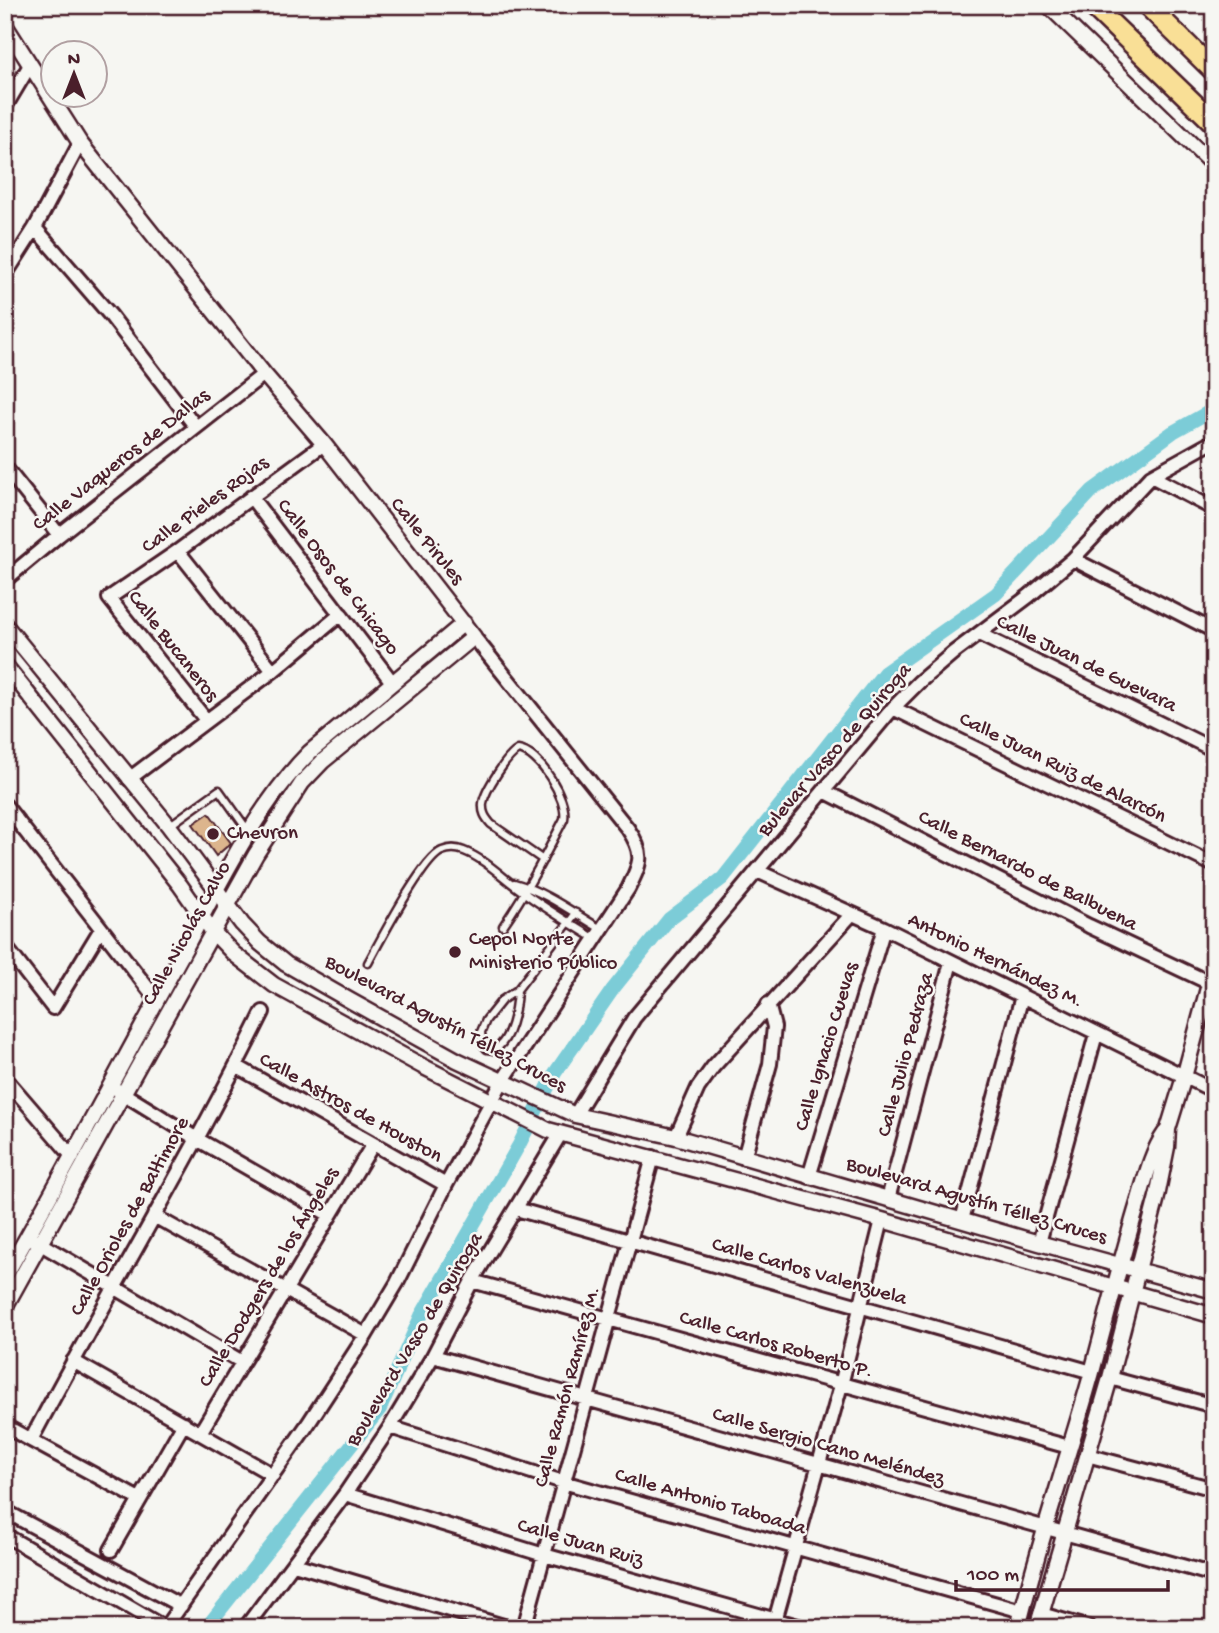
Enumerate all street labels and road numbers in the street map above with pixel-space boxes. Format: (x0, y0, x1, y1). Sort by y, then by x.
street label: Calle Vaqueros de Dallas (28, 383, 217, 538)
street label: Calle Pieles Rojas (138, 451, 275, 560)
street label: Calle Pirules (383, 493, 469, 592)
street label: Calle Osos de Chicago (270, 495, 404, 661)
street label: Calle Bucaneros (121, 586, 224, 709)
street label: Calle Juan de Guevara (992, 610, 1182, 720)
street label: Bulevar Vasco de Quiroga (753, 658, 919, 844)
street label: Calle Juan Ruiz de Alarcón (954, 708, 1170, 830)
street label: Calle Bernardo de Balbuena (913, 806, 1142, 939)
street label: Calle Nicolás Calvo (138, 857, 238, 1011)
street label: Antonio Hernández M. (903, 909, 1087, 1015)
street label: Boulevard Agustín Téllez Cruces (319, 950, 571, 1100)
street label: Calle Ignacio Cuevas (790, 958, 866, 1134)
street label: Calle Julio Pedraza (873, 969, 941, 1140)
street label: Calle Astros de Houston (254, 1048, 446, 1170)
street label: Calle Orioles de Baltimore (66, 1112, 197, 1321)
street label: Boulevard Agustín Téllez Cruces (842, 1152, 1111, 1252)
street label: Calle Dodgers de los Ángeles (193, 1162, 346, 1393)
street label: Boulevard Vasco de Quiroga (342, 1227, 491, 1452)
street label: Calle Carlos Valenzuela (709, 1233, 911, 1313)
street label: Calle Ramón Ramírez M. (530, 1284, 608, 1490)
street label: Calle Carlos Roberto P. (676, 1306, 876, 1386)
street label: Calle Sergio Cano Meléndez (709, 1403, 948, 1493)
street label: Calle Antonio Taboada (612, 1464, 810, 1543)
street label: Calle Juan Ruiz (514, 1514, 647, 1574)

